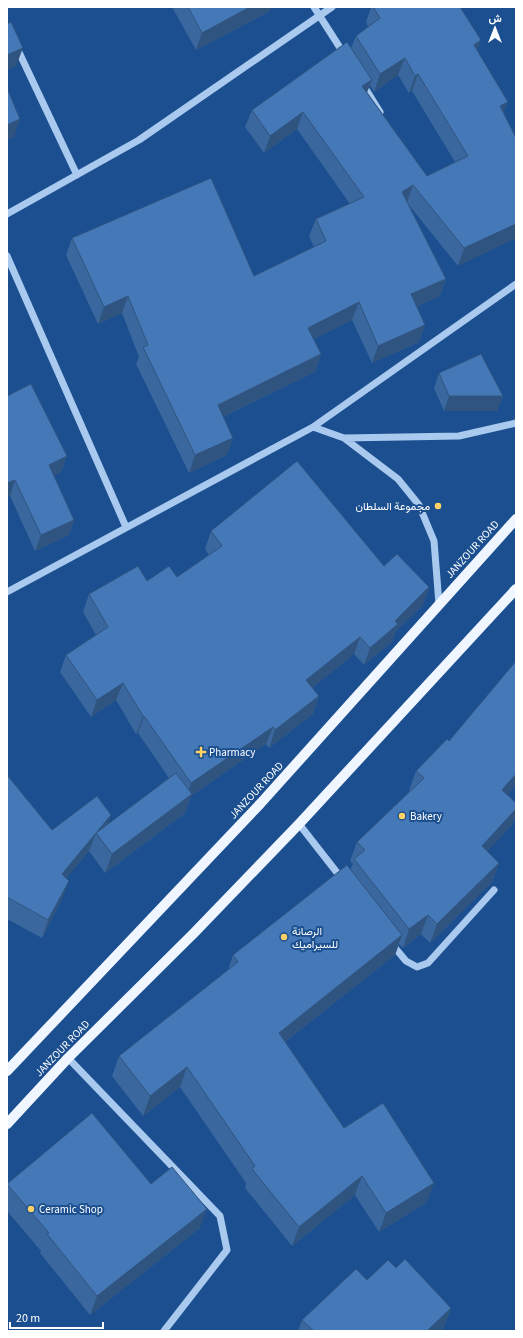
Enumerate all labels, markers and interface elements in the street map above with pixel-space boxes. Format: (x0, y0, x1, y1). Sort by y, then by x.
north arrow (475, 8, 515, 48)
text: ش (488, 11, 502, 26)
place label: مجموعة السلطان (356, 499, 430, 514)
marker: مجموعة السلطان (433, 501, 443, 511)
street label: JANZOUR ROAD (442, 517, 503, 582)
place label: Pharmacy (209, 745, 255, 760)
marker: Pharmacy (196, 747, 206, 757)
street label: JANZOUR ROAD (226, 758, 287, 822)
place label: Bakery (410, 809, 442, 824)
marker: Bakery (397, 811, 407, 821)
place label: الرصانة للسيراميك (292, 924, 338, 952)
marker: الرصانة للسيراميك (279, 932, 289, 942)
street label: JANZOUR ROAD (32, 1017, 93, 1080)
place label: Ceramic Shop (39, 1202, 103, 1217)
marker: Ceramic Shop (26, 1204, 36, 1214)
scale bar (10, 1304, 103, 1330)
text: 20 m (16, 1310, 40, 1327)

